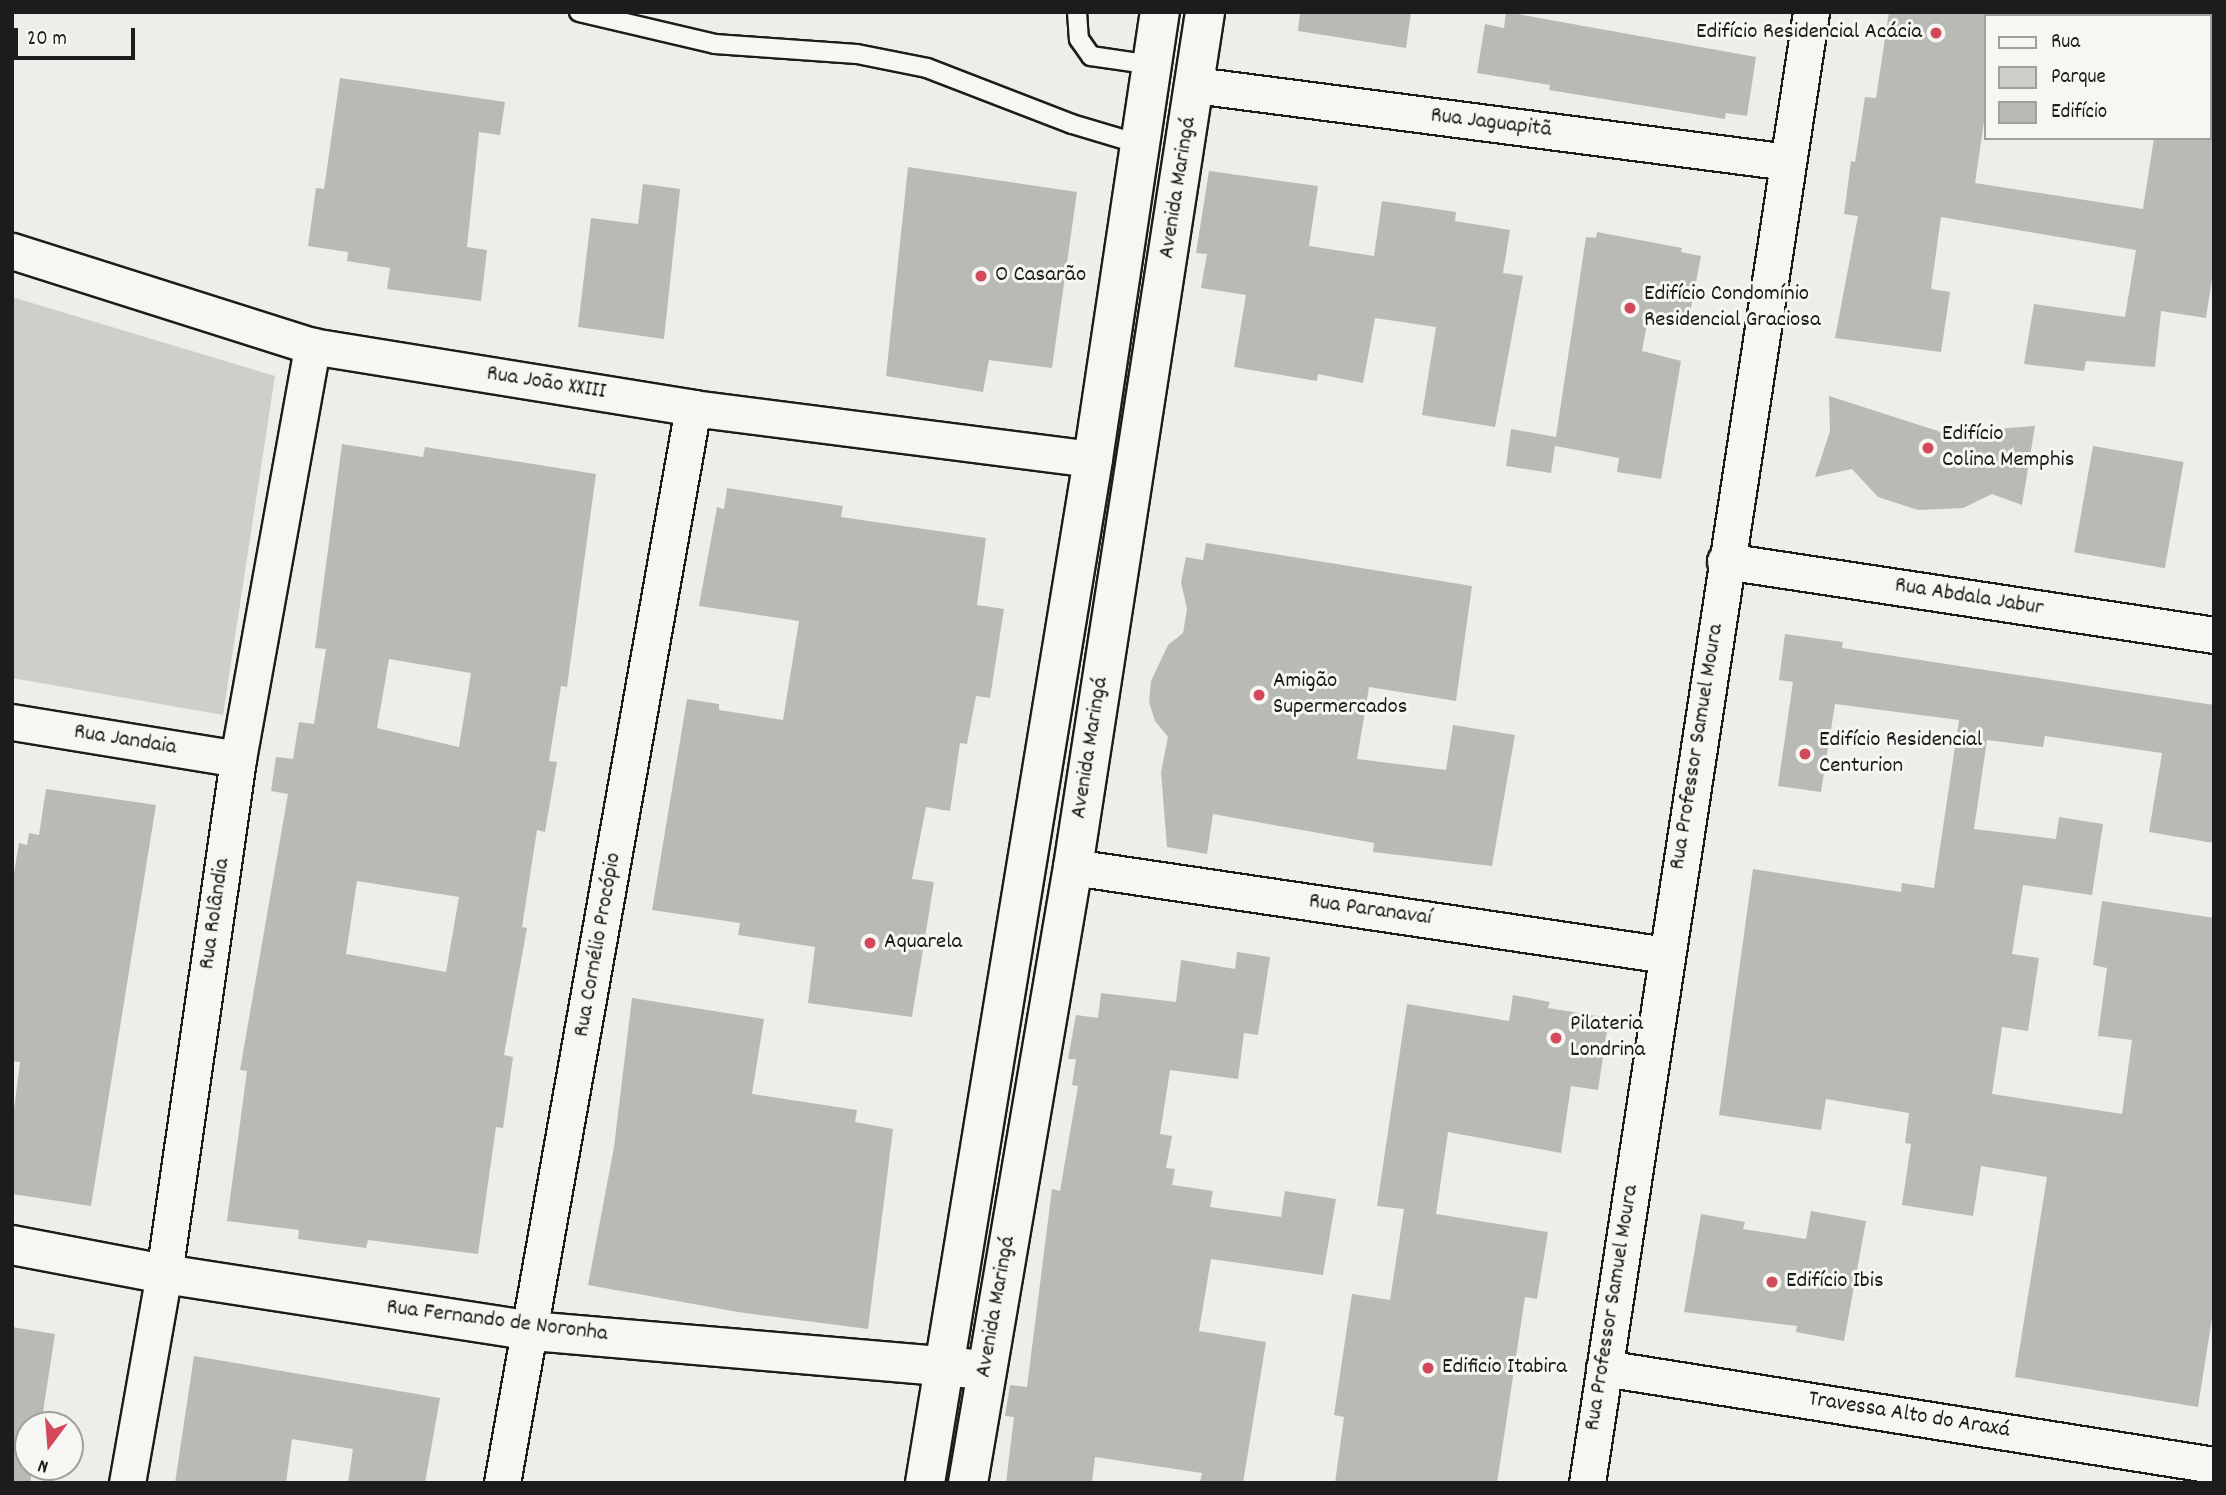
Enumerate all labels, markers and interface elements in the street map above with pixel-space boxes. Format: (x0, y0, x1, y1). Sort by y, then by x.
scale bar (18, 14, 138, 58)
legend (1984, 14, 2212, 140)
place label: Edifício Residencial Acácia (1696, 19, 1922, 47)
text: 20 m (27, 25, 67, 55)
marker: Edifício Residencial Acácia (1928, 25, 1944, 41)
text: Rua (2051, 28, 2080, 58)
text: Parque (2051, 63, 2106, 93)
text: Edifício (2051, 98, 2107, 128)
street label: Rua Jaguapitã (1429, 103, 1553, 145)
street label: Avenida Maringá (1154, 115, 1204, 261)
place label: O Casarão (995, 262, 1086, 290)
marker: O Casarão (973, 268, 989, 284)
place label: Edifício Condomínio Residencial Graciosa (1644, 281, 1821, 335)
marker: Edifício Condomínio Residencial Graciosa (1622, 300, 1638, 316)
street label: Rua João XXIII (484, 361, 608, 407)
place label: Edifício Colina Memphis (1942, 421, 2074, 475)
marker: Edifício Colina Memphis (1920, 440, 1936, 456)
street label: Rua Abdala Jabur (1893, 573, 2045, 623)
street label: Rua Professor Samuel Moura (1665, 622, 1731, 872)
place label: Amigão Supermercados (1273, 668, 1408, 722)
street label: Avenida Maringá (1066, 675, 1116, 821)
marker: Amigão Supermercados (1251, 687, 1267, 703)
street label: Rua Jandaia (72, 719, 178, 763)
place label: Edifício Residencial Centurion (1819, 727, 1982, 781)
marker: Edifício Residencial Centurion (1797, 746, 1813, 762)
street label: Rua Cornélio Procópio (569, 851, 629, 1039)
street label: Rua Rolândia (195, 857, 237, 971)
street label: Rua Paranavaí (1307, 889, 1433, 933)
place label: Aquarela (884, 929, 962, 957)
marker: Aquarela (862, 935, 878, 951)
place label: Pilateria Londrina (1570, 1011, 1645, 1065)
marker: Pilateria Londrina (1548, 1030, 1564, 1046)
street label: Rua Professor Samuel Moura (1580, 1183, 1646, 1433)
street label: Avenida Maringá (971, 1234, 1023, 1380)
place label: Edifício Ibis (1786, 1268, 1884, 1296)
marker: Edifício Ibis (1764, 1274, 1780, 1290)
street label: Rua Fernando de Noronha (385, 1295, 609, 1349)
place label: Edificio Itabira (1442, 1354, 1567, 1382)
marker: Edificio Itabira (1420, 1360, 1436, 1376)
street label: Travessa Alto do Araxá (1806, 1386, 2012, 1446)
north arrow (14, 1411, 84, 1481)
text: N (35, 1450, 52, 1479)

